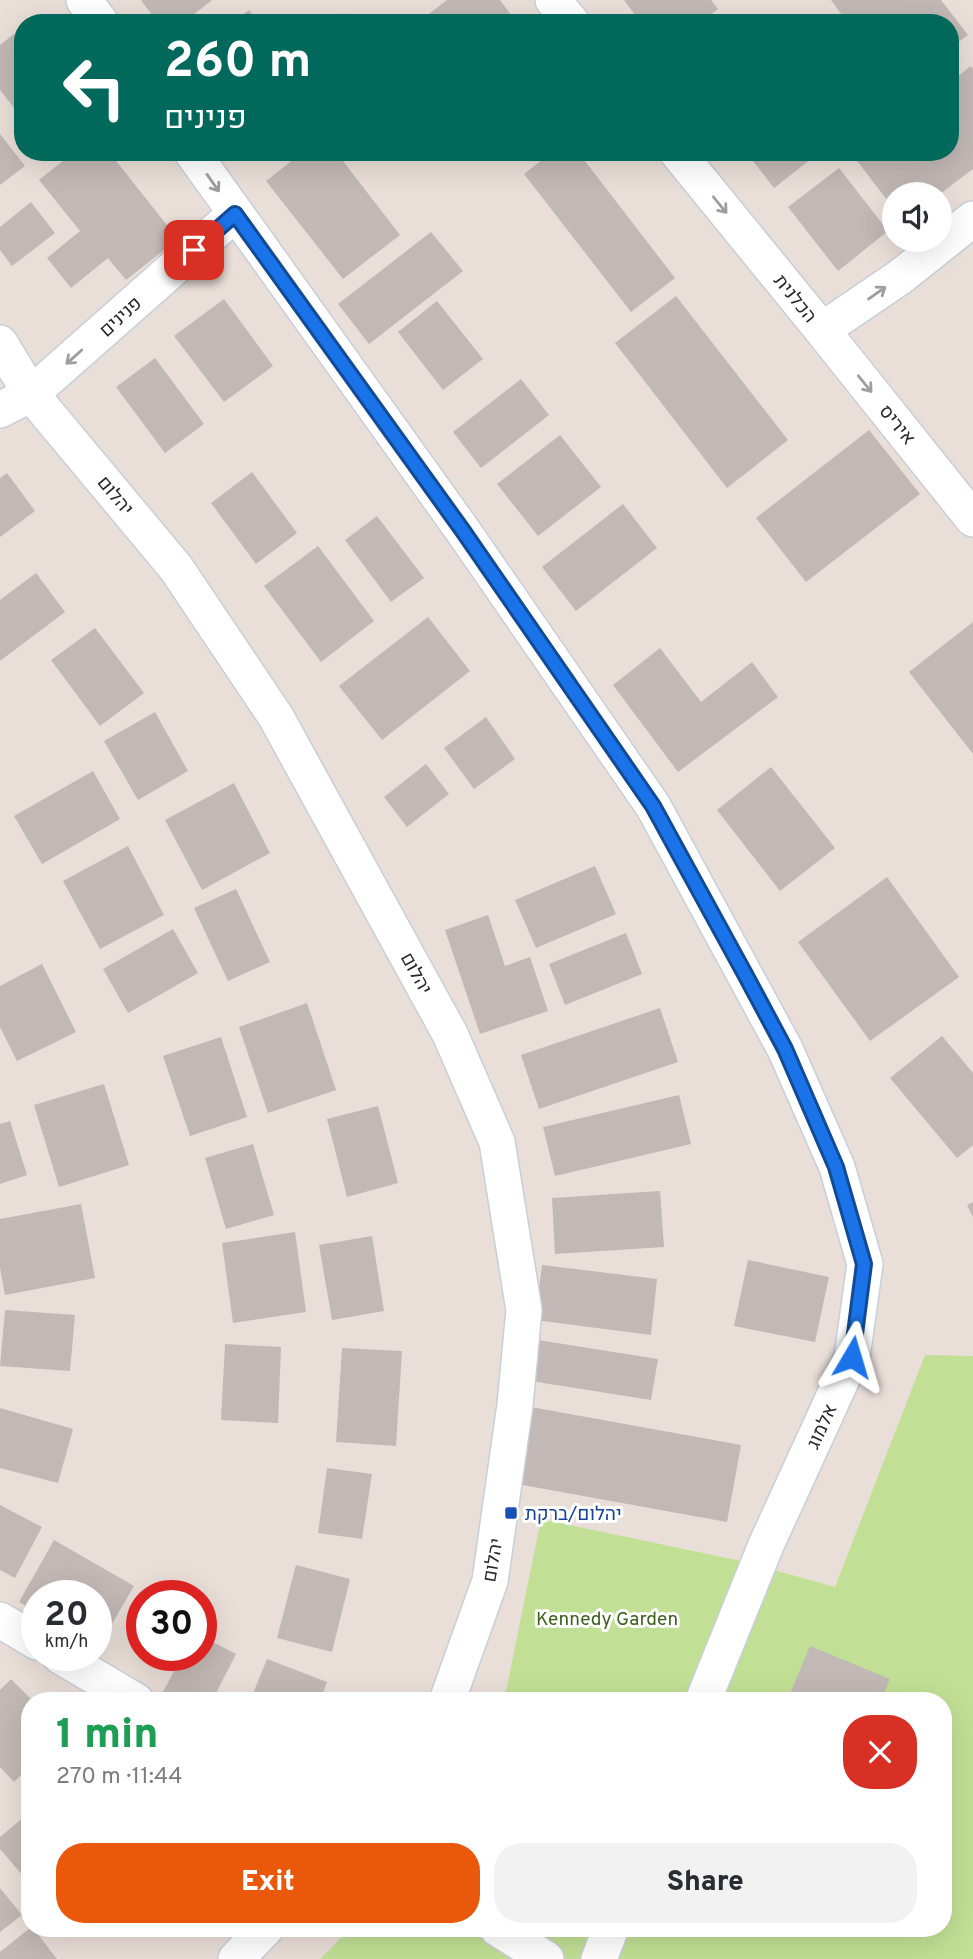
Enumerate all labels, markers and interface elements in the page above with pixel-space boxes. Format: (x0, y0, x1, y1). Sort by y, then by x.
text: 260 m (164, 33, 311, 95)
icon: left (49, 42, 140, 133)
text: פנינים (164, 100, 247, 140)
one-way arrow (206, 173, 220, 192)
map controls (882, 182, 952, 252)
button: sound (882, 182, 952, 252)
one-way arrow (713, 196, 728, 214)
pin (164, 220, 224, 280)
icon: arrive (175, 231, 213, 269)
street label: הכלנית (768, 270, 821, 328)
one-way arrow (867, 286, 886, 300)
street label: פנינים (95, 292, 148, 343)
one-way arrow (66, 348, 83, 365)
one-way arrow (857, 374, 873, 392)
street label: איריס (873, 400, 920, 450)
street label: יהלום (91, 472, 138, 521)
street label: יהלום (394, 949, 436, 999)
position arrow (815, 1320, 889, 1394)
street label: אלמוג (802, 1400, 844, 1453)
place label: יהלום/ברקת (525, 1503, 622, 1527)
marker: יהלום/ברקת (503, 1505, 519, 1521)
street label: יהלום (478, 1536, 510, 1584)
speed limit sign: 30 (126, 1580, 217, 1671)
text: 20 (44, 1594, 89, 1638)
park label: Kennedy Garden (536, 1608, 678, 1632)
text: km/h (45, 1631, 88, 1654)
text: 1 min (56, 1710, 159, 1763)
button: close (843, 1715, 917, 1789)
text: 270 m · 11:44 (56, 1763, 183, 1792)
button: Exit (56, 1843, 480, 1923)
button: Share (494, 1843, 917, 1923)

